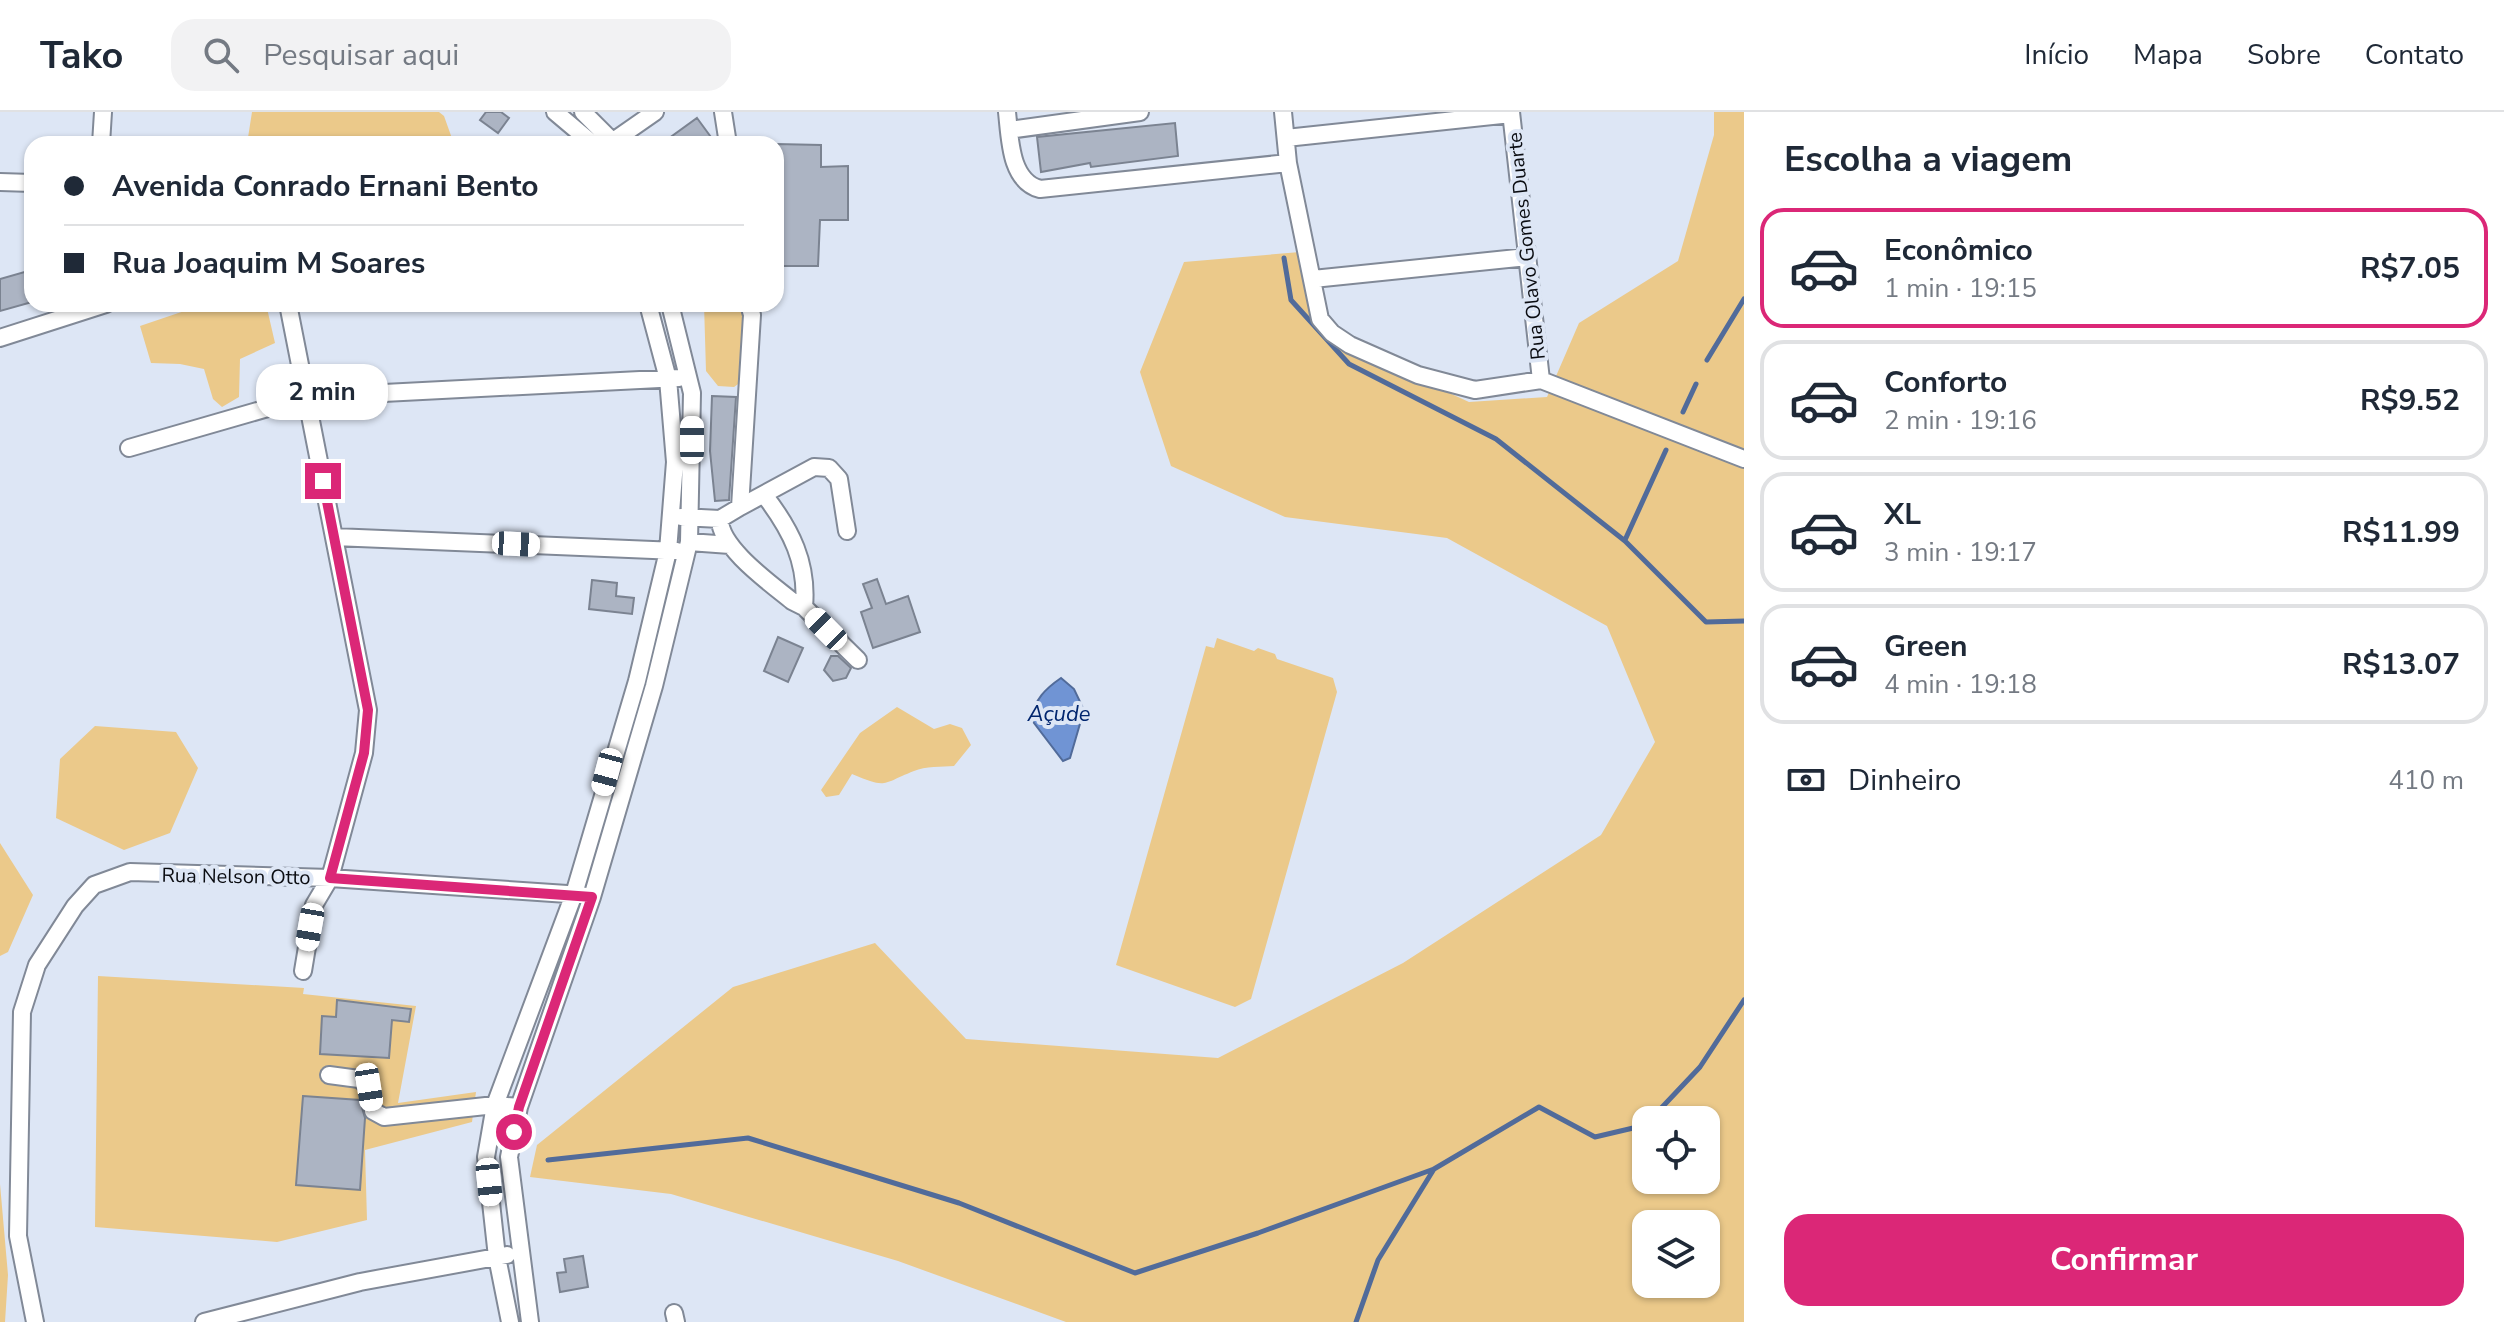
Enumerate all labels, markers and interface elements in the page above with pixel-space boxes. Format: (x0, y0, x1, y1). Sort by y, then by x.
search box (171, 19, 731, 91)
text: Tako (40, 30, 123, 81)
icon: search (199, 33, 243, 77)
text: Pesquisar aqui (263, 35, 459, 76)
text: Início (2024, 36, 2089, 74)
text: Mapa (2133, 36, 2203, 74)
text: Sobre (2247, 36, 2321, 74)
text: Contato (2365, 36, 2464, 74)
street label: Rua Olavo Gomes Duarte (1501, 131, 1552, 361)
text: Escolha a viagem (1784, 135, 2072, 184)
text: Avenida Conrado Ernani Bento (112, 166, 539, 207)
text: Econômico (1884, 230, 2033, 271)
icon: car (1788, 232, 1860, 304)
text: Rua Joaquim M Soares (112, 243, 425, 284)
text: R$7.05 (2360, 248, 2460, 289)
text: 1 min · 19:15 (1884, 271, 2037, 306)
text: Conforto (1884, 362, 2007, 403)
icon: car (1788, 364, 1860, 436)
callout: 2 min (257, 365, 389, 421)
text: 2 min (288, 374, 356, 409)
text: R$9.52 (2360, 380, 2460, 421)
text: 2 min · 19:16 (1884, 403, 2037, 438)
car (680, 416, 704, 464)
route end (305, 463, 341, 499)
text: XL (1884, 494, 1921, 535)
icon: car (1788, 496, 1860, 568)
text: R$11.99 (2342, 512, 2460, 553)
car (491, 531, 541, 557)
text: 3 min · 19:17 (1884, 535, 2037, 570)
car (801, 604, 851, 654)
text: Green (1884, 626, 1968, 667)
icon: car (1788, 628, 1860, 700)
text: R$13.07 (2342, 644, 2460, 685)
text: 4 min · 19:18 (1884, 667, 2037, 702)
water label: Açude (1027, 699, 1091, 729)
car (589, 746, 625, 798)
icon: cash (1784, 758, 1828, 802)
text: Dinheiro (1848, 760, 1961, 801)
text: 410 m (2388, 763, 2464, 798)
street label: Rua Nelson Otto (161, 862, 311, 891)
car (294, 901, 326, 953)
car (353, 1061, 385, 1113)
map controls (1632, 1106, 1720, 1298)
button: locate (1632, 1106, 1720, 1194)
route start (496, 1114, 532, 1150)
car (475, 1157, 503, 1207)
button: layers (1632, 1210, 1720, 1298)
button: Confirmar (1784, 1214, 2464, 1306)

